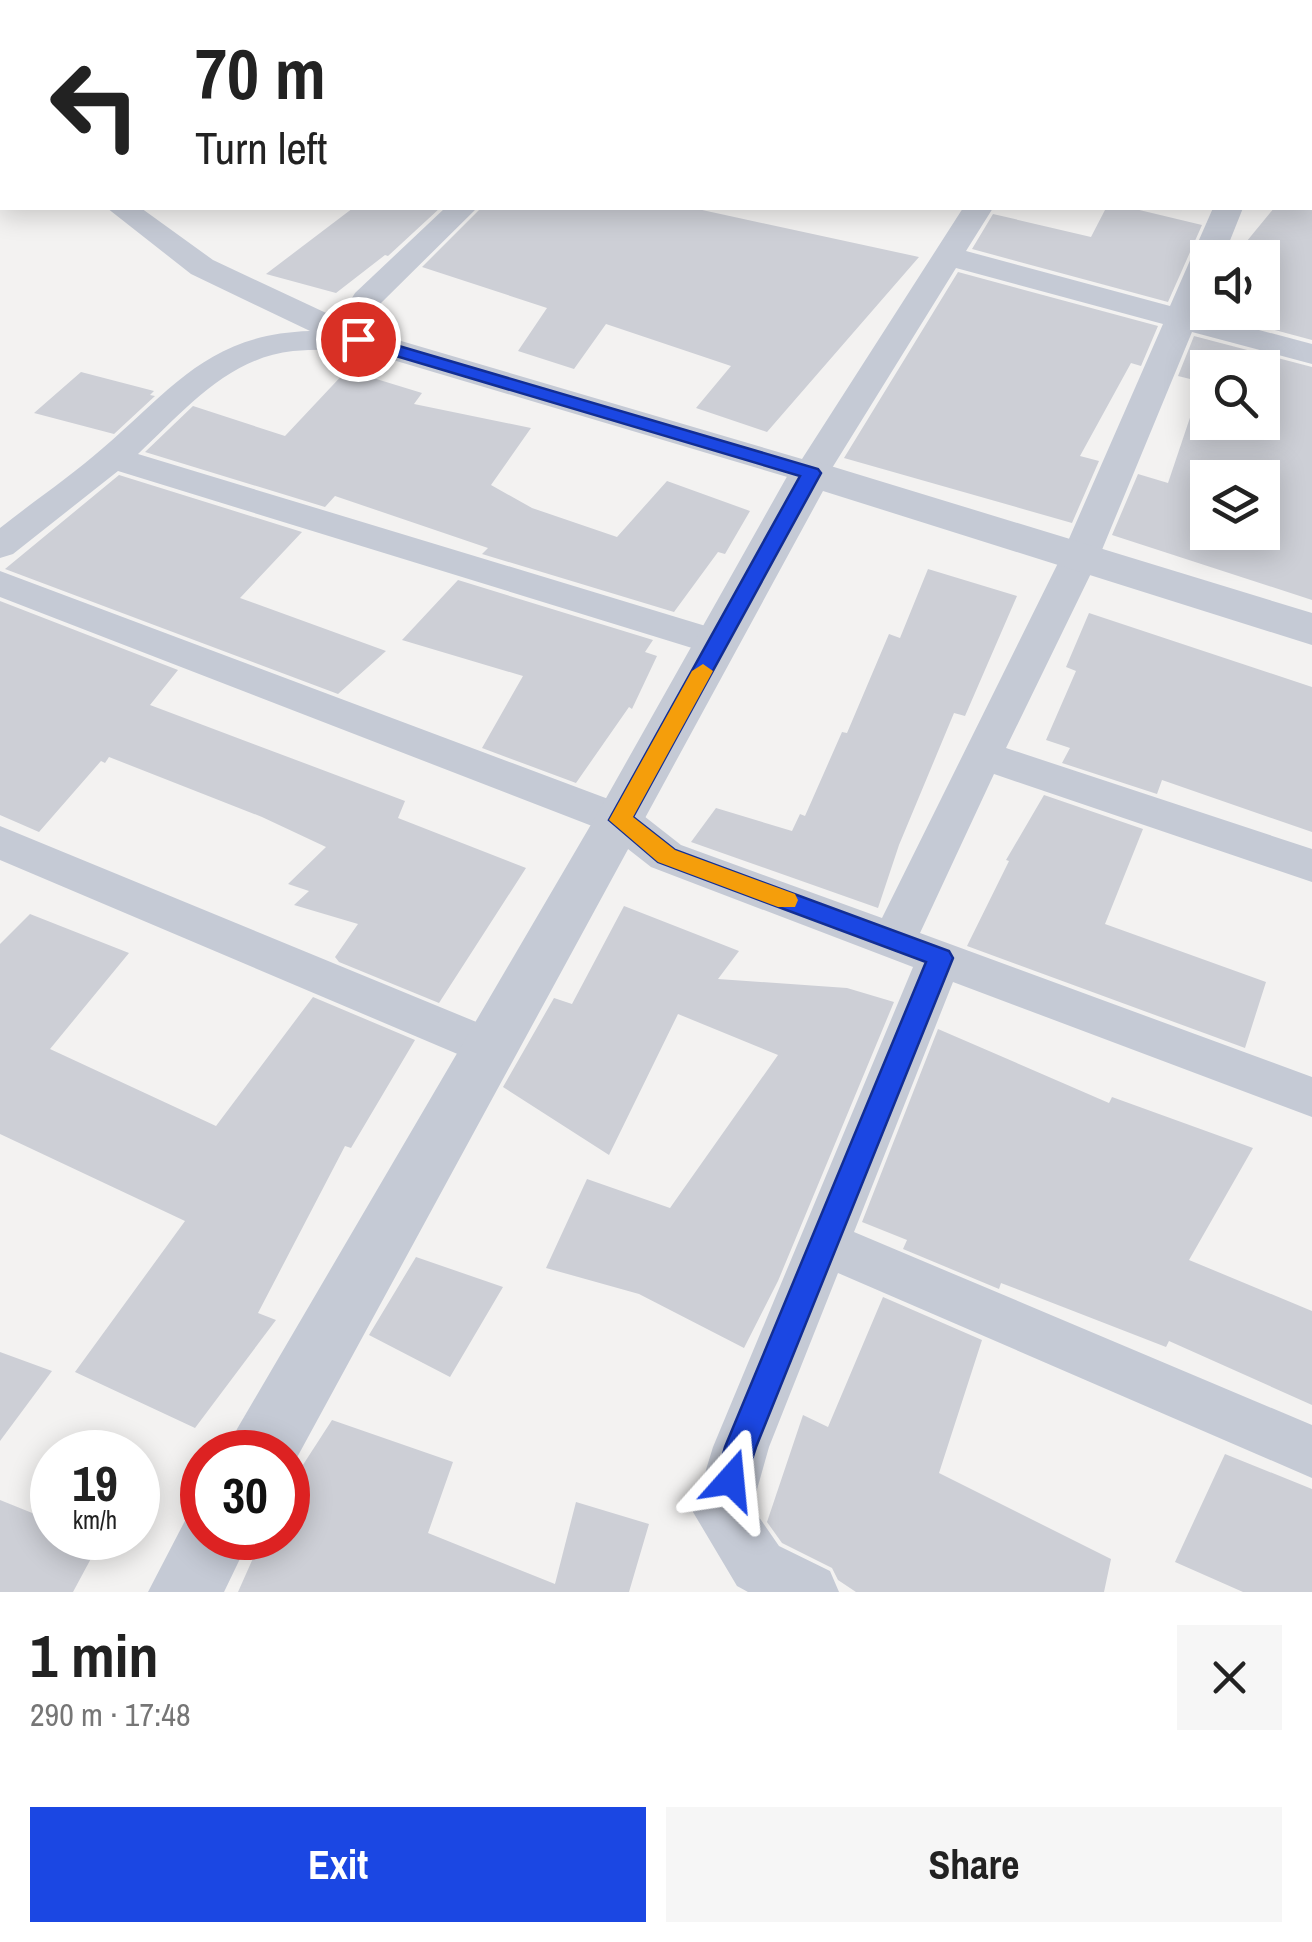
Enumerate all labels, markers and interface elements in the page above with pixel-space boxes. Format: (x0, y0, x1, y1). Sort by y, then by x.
text: 70 m (195, 27, 326, 121)
icon: left (30, 40, 160, 170)
text: Turn left (195, 117, 327, 178)
map controls (1190, 240, 1280, 550)
button: sound (1190, 240, 1280, 330)
pin (316, 297, 401, 382)
icon: arrive (331, 312, 386, 367)
button: search (1190, 350, 1280, 440)
button: layers (1190, 460, 1280, 550)
position arrow (679, 1428, 783, 1532)
speed limit sign: 30 (180, 1430, 310, 1560)
text: 19 (72, 1449, 118, 1517)
text: km/h (73, 1503, 117, 1537)
text: 1 min (30, 1615, 159, 1696)
button: close (1177, 1625, 1282, 1730)
text: 290 m · 17:48 (30, 1693, 190, 1736)
button: Exit (30, 1807, 646, 1922)
button: Share (666, 1807, 1282, 1922)

